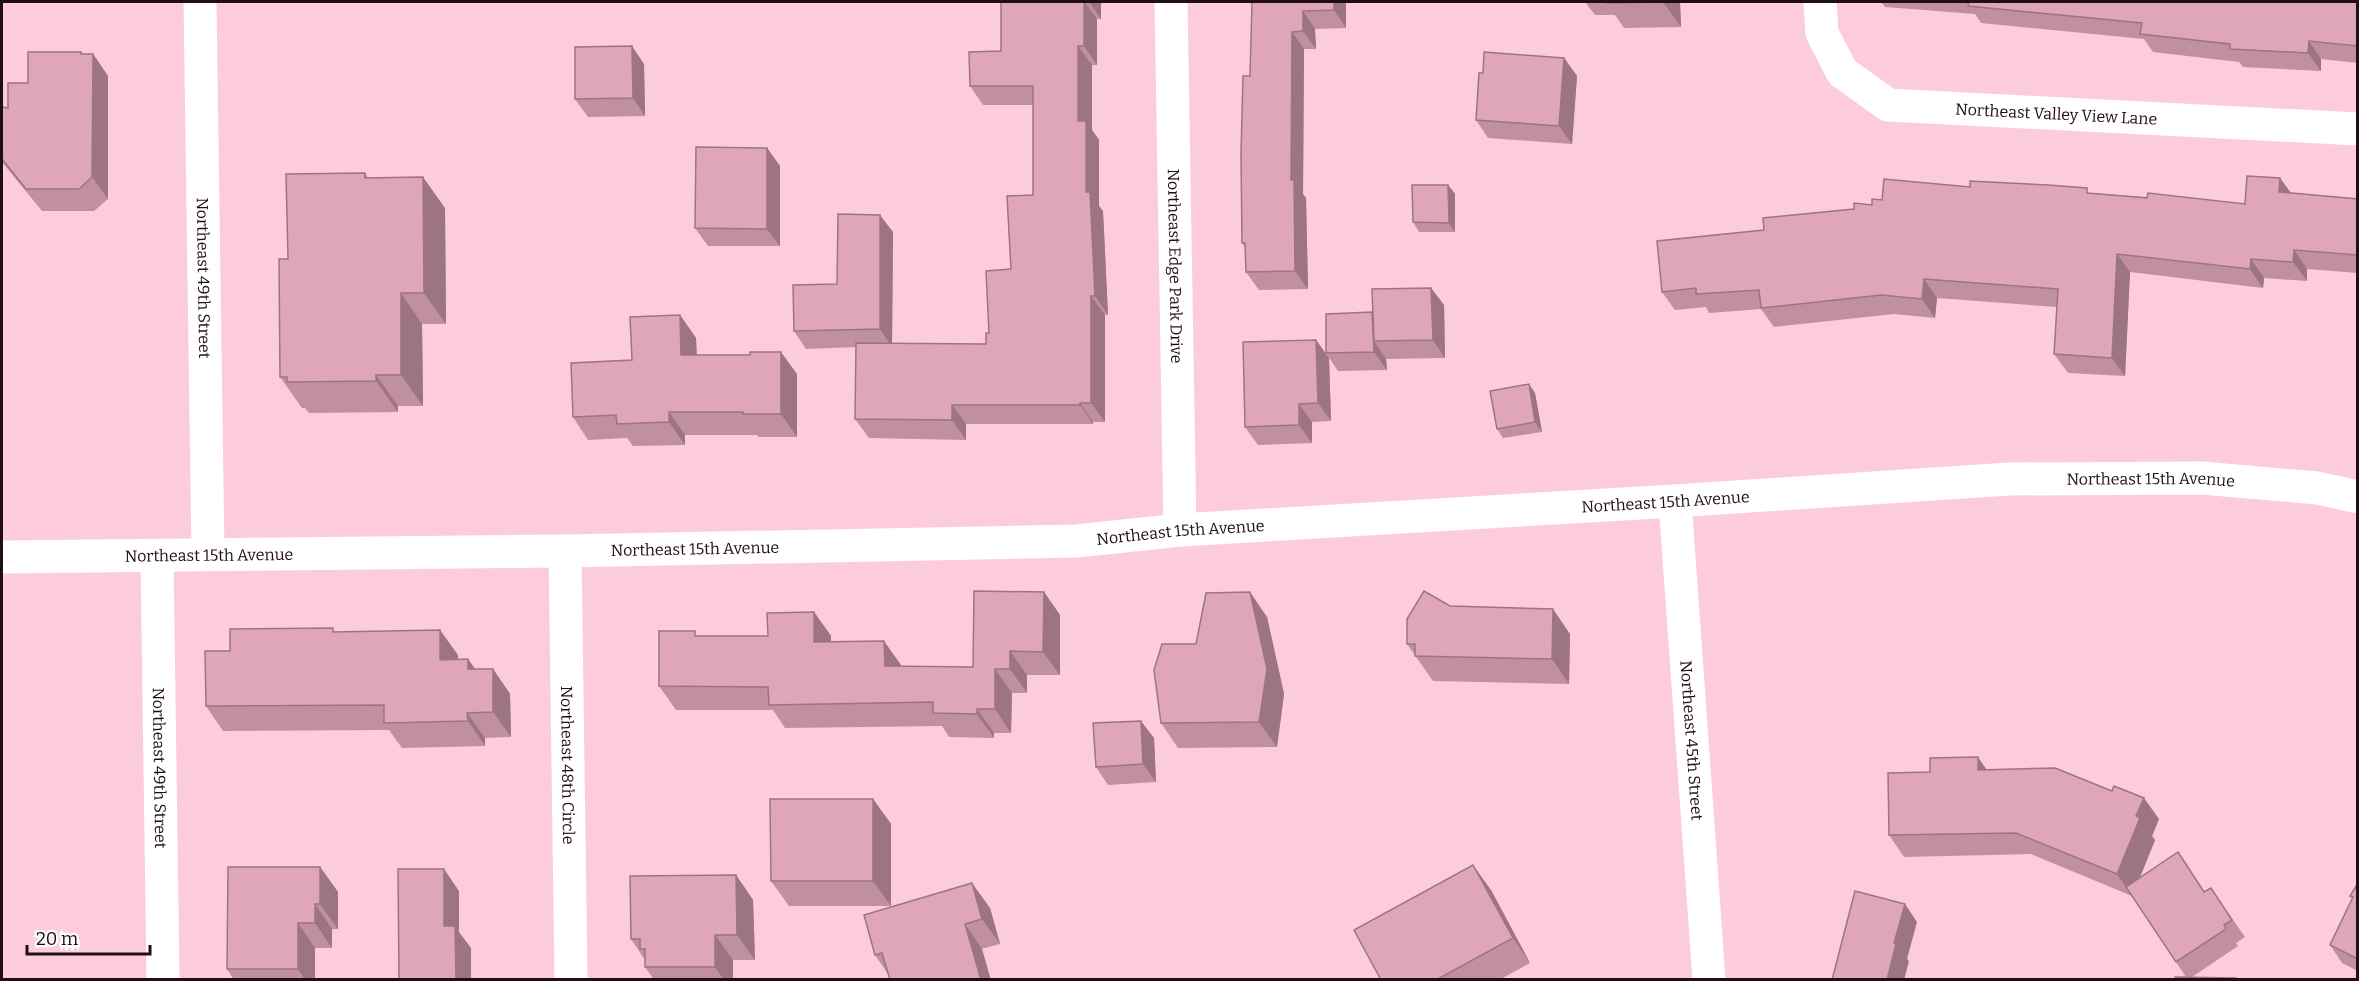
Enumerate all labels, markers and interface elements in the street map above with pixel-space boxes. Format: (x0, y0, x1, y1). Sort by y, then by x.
street label: Northeast Valley View Lane (1955, 99, 2158, 129)
street label: Northeast Edge Park Drive (1164, 168, 1186, 364)
street label: Northeast 49th Street (193, 197, 214, 359)
street label: Northeast 15th Avenue (2066, 469, 2236, 491)
street label: Northeast 15th Avenue (1581, 487, 1750, 516)
street label: Northeast 15th Avenue (1095, 516, 1265, 549)
street label: Northeast 15th Avenue (610, 538, 779, 560)
street label: Northeast 15th Avenue (125, 545, 293, 566)
street label: Northeast 45th Street (1676, 660, 1707, 821)
street label: Northeast 48th Circle (557, 685, 578, 844)
street label: Northeast 49th Street (149, 687, 170, 849)
scale bar (27, 918, 150, 956)
text: 20 m (36, 928, 78, 950)

